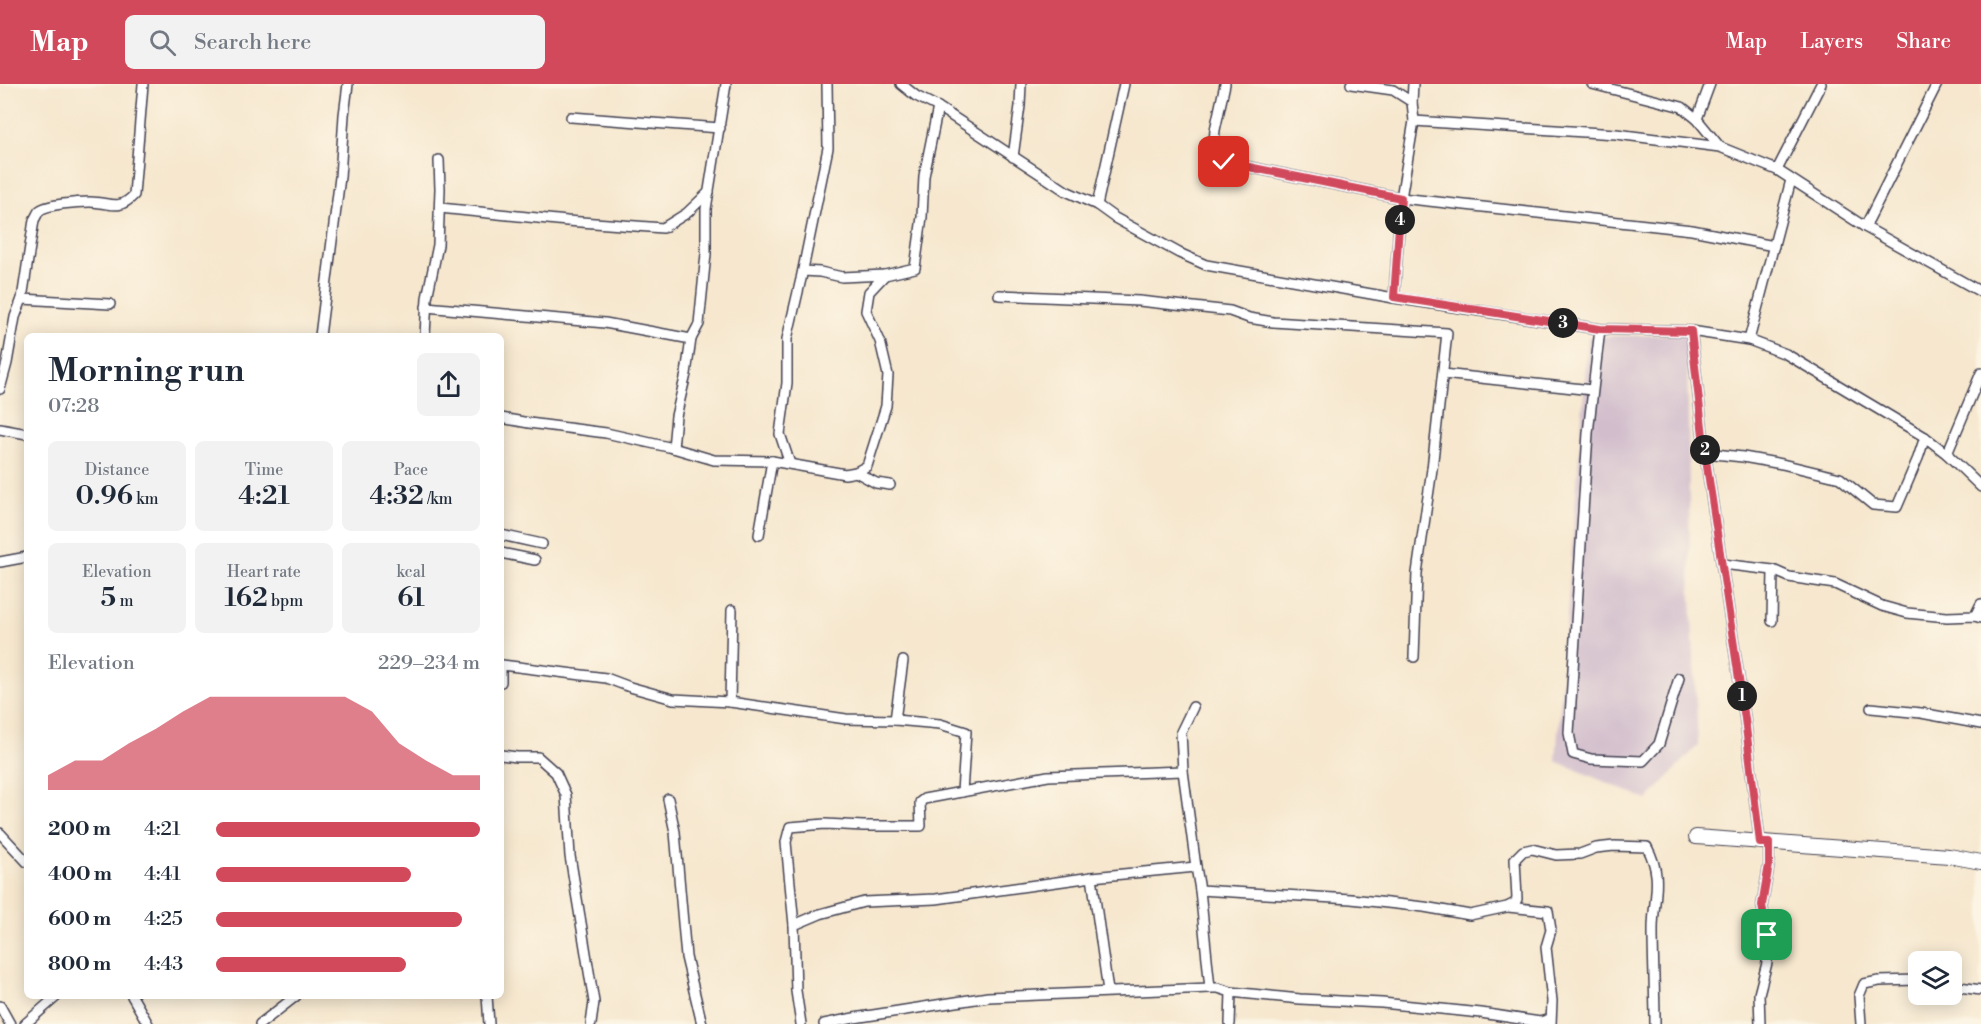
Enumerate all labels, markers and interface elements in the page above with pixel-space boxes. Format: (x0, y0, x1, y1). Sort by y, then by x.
search box (125, 15, 545, 69)
text: Map (30, 25, 89, 60)
icon: search (146, 26, 179, 59)
text: Search here (194, 29, 311, 56)
text: Map (1726, 29, 1767, 55)
text: Layers (1800, 29, 1863, 55)
text: Share (1896, 29, 1951, 55)
pin (1198, 136, 1249, 187)
icon: check (1207, 145, 1240, 178)
pin: 4 (1385, 205, 1415, 235)
text: 4 (1395, 210, 1405, 230)
pin: 3 (1548, 308, 1578, 338)
text: 3 (1558, 313, 1568, 333)
text: Morning run (48, 351, 245, 392)
button: share (417, 353, 480, 416)
text: 07:28 (48, 394, 100, 419)
pin: 2 (1690, 435, 1720, 465)
text: 2 (1700, 440, 1710, 460)
text: Distance (85, 460, 149, 480)
text: Time (245, 460, 283, 480)
text: Pace (394, 460, 428, 480)
text: 0.96 (75, 480, 133, 512)
text: 4:21 (238, 480, 290, 512)
text: 4:32 (369, 480, 424, 512)
text: km (133, 489, 159, 509)
text: /km (424, 489, 453, 509)
text: Elevation (82, 562, 152, 582)
text: Heart rate (227, 562, 301, 582)
text: kcal (396, 562, 426, 582)
text: 5 (101, 582, 116, 614)
text: 162 (225, 582, 268, 614)
text: 61 (397, 582, 425, 614)
text: m (116, 591, 133, 611)
text: bpm (268, 591, 303, 611)
text: Elevation (48, 651, 135, 676)
text: 229–234 m (378, 651, 480, 676)
pin: 1 (1727, 681, 1757, 711)
text: 1 (1738, 686, 1746, 706)
text: 200 m (48, 817, 111, 842)
text: 4:21 (144, 817, 181, 842)
text: 400 m (48, 862, 112, 887)
text: 4:41 (144, 862, 181, 887)
text: 600 m (48, 907, 111, 932)
text: 4:25 (144, 907, 183, 932)
pin (1741, 909, 1792, 960)
icon: arrive (1750, 918, 1783, 951)
map controls (1908, 951, 1962, 1005)
button: layers (1908, 951, 1962, 1005)
text: 800 m (48, 952, 111, 977)
text: 4:43 (144, 952, 183, 977)

